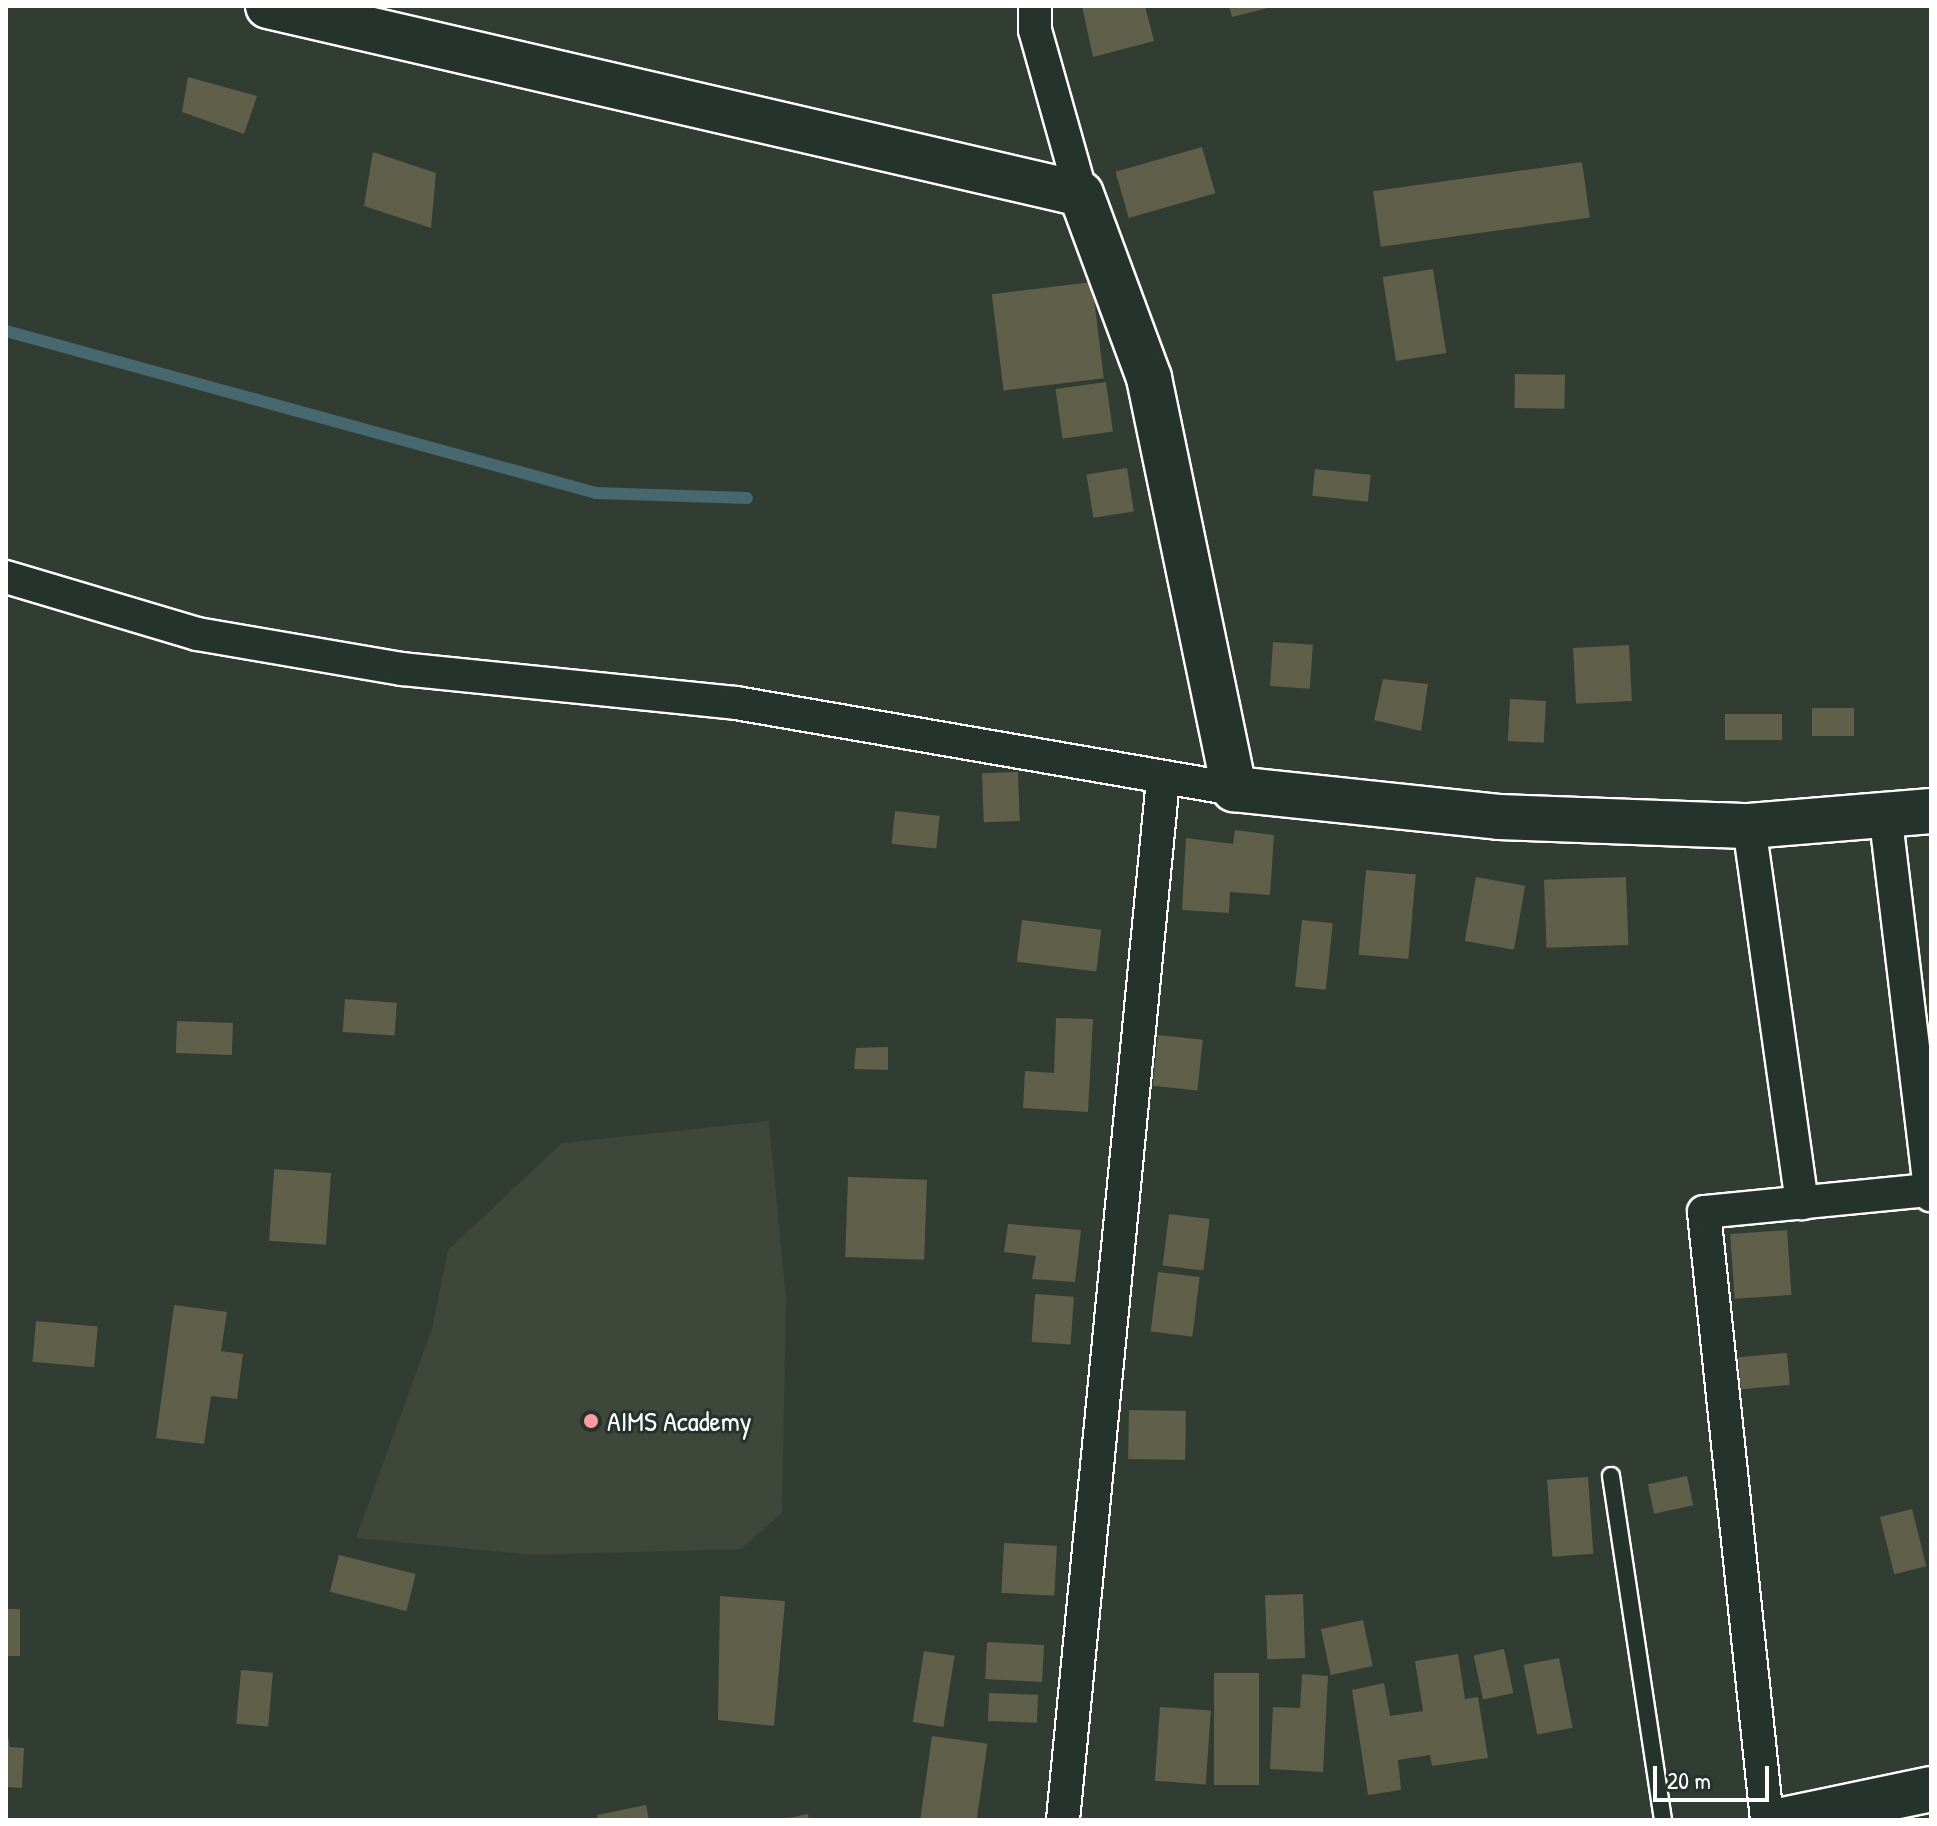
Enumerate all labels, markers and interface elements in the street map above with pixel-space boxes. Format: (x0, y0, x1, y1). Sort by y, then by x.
place label: AIMS Academy (607, 1404, 752, 1438)
marker: AIMS Academy (582, 1412, 600, 1430)
scale bar (1657, 1750, 1773, 1800)
text: 20 m (1667, 1764, 1711, 1796)

